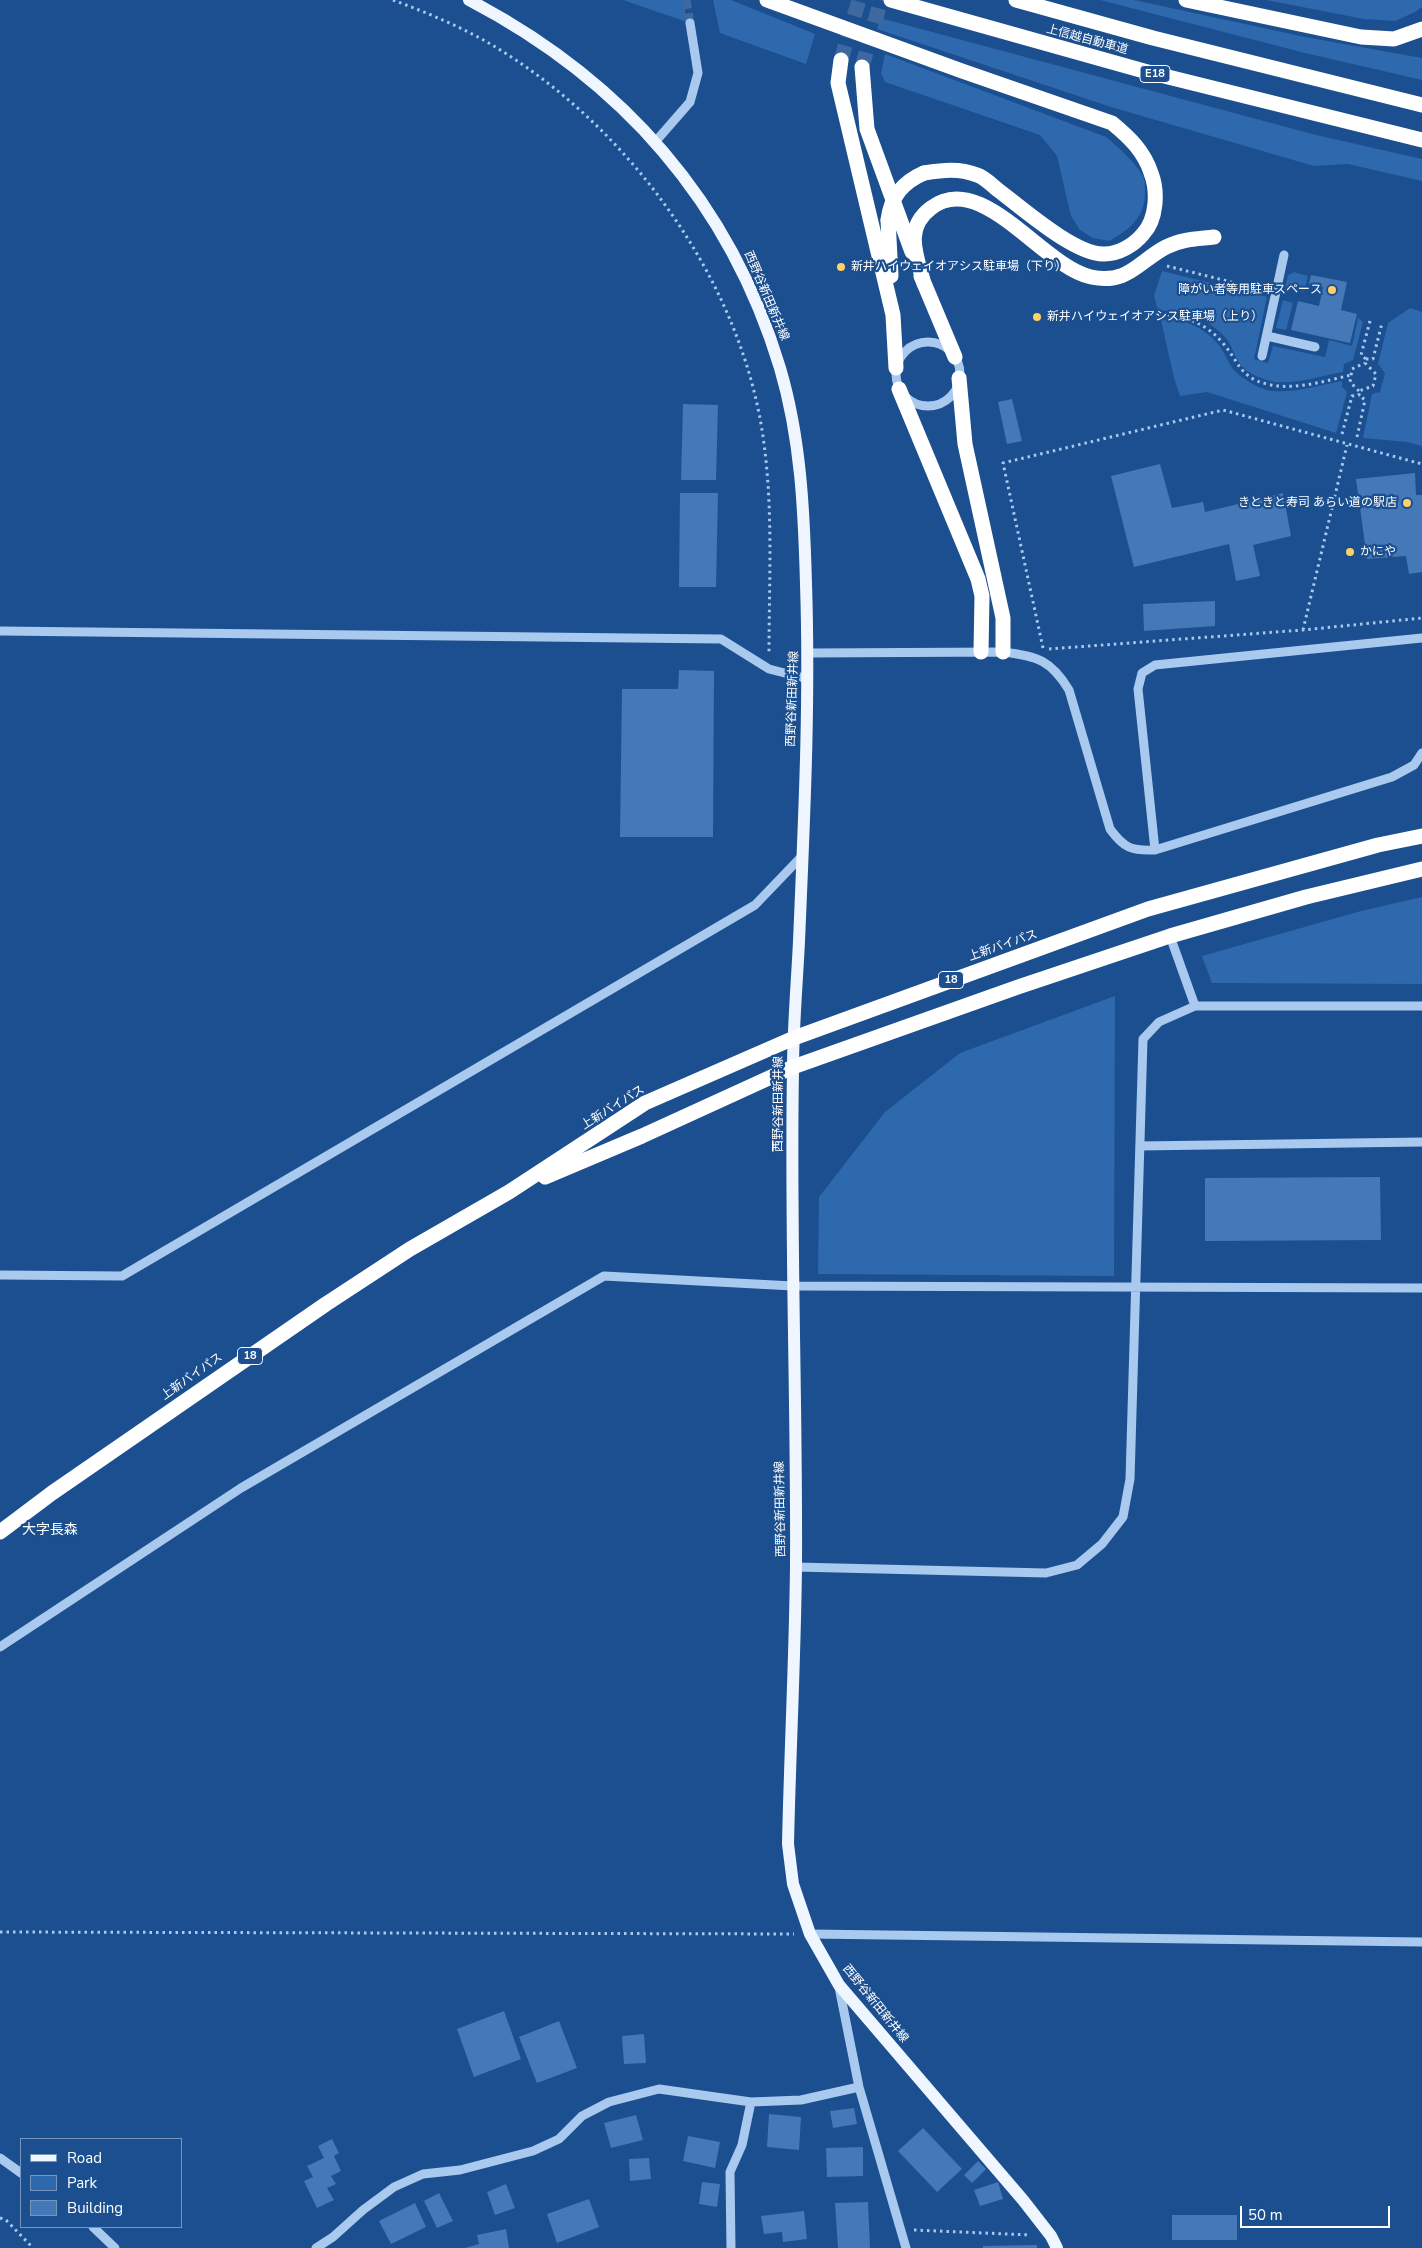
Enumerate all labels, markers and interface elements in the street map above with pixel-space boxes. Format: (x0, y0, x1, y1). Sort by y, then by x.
street label: 上信越自動車道 (1045, 22, 1129, 58)
road number: E18 (1140, 66, 1170, 82)
street label: 西野谷新田新井線 (741, 249, 791, 343)
place label: 新井ハイウェイオアシス駐車場（下り） (851, 260, 1067, 274)
marker: 新井ハイウェイオアシス駐車場（下り） (835, 261, 847, 273)
place label: 障がい者等用駐車スペース (1178, 283, 1322, 297)
marker: 障がい者等用駐車スペース (1326, 284, 1338, 296)
place label: 新井ハイウェイオアシス駐車場（上り） (1047, 310, 1263, 324)
marker: 新井ハイウェイオアシス駐車場（上り） (1031, 311, 1043, 323)
place label: きときと寿司 あらい道の駅店 (1238, 496, 1397, 510)
marker: きときと寿司 あらい道の駅店 (1401, 497, 1413, 509)
place label: かにや (1360, 545, 1396, 559)
marker: かにや (1344, 546, 1356, 558)
street label: 西野谷新田新井線 (784, 651, 802, 747)
street label: 上新バイパス (967, 927, 1039, 965)
road number: 18 (938, 972, 964, 988)
street label: 西野谷新田新井線 (772, 1056, 786, 1152)
street label: 上新バイパス (579, 1083, 647, 1133)
road number: 18 (238, 1348, 262, 1364)
street label: 上新バイパス (158, 1350, 226, 1404)
street label: 西野谷新田新井線 (773, 1461, 789, 1557)
district label: 大字長森 (22, 1523, 78, 1539)
street label: 西野谷新田新井線 (839, 1962, 911, 2046)
legend (20, 2138, 182, 2228)
text: Road (67, 2148, 102, 2168)
text: Park (67, 2173, 97, 2193)
scale bar (1242, 2196, 1392, 2228)
text: Building (67, 2198, 123, 2218)
text: 50 m (1248, 2205, 1283, 2225)

